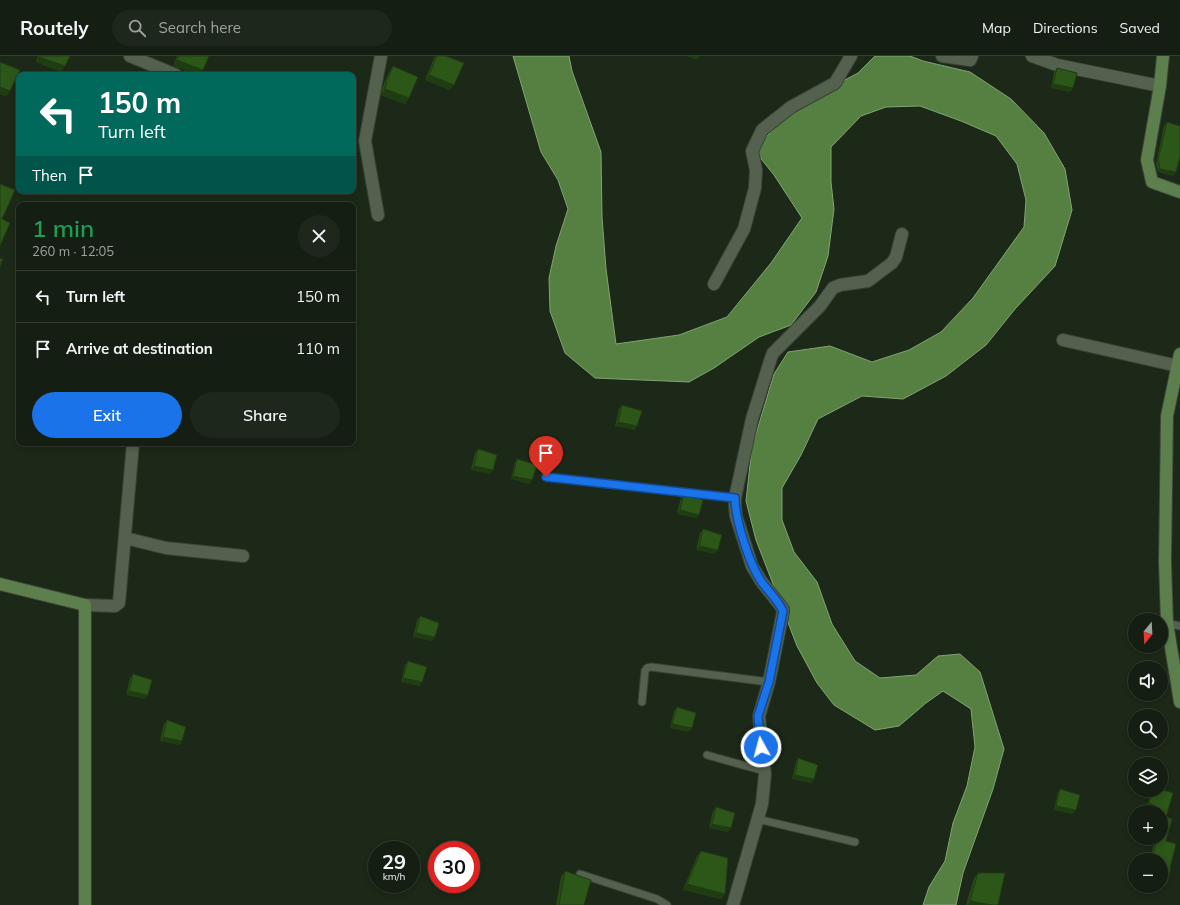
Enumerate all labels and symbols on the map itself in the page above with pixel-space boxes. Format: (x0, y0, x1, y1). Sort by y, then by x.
pin (529, 436, 563, 477)
north arrow (1128, 613, 1168, 653)
position arrow (740, 726, 782, 768)
speed limit sign: 30 (428, 841, 480, 893)

